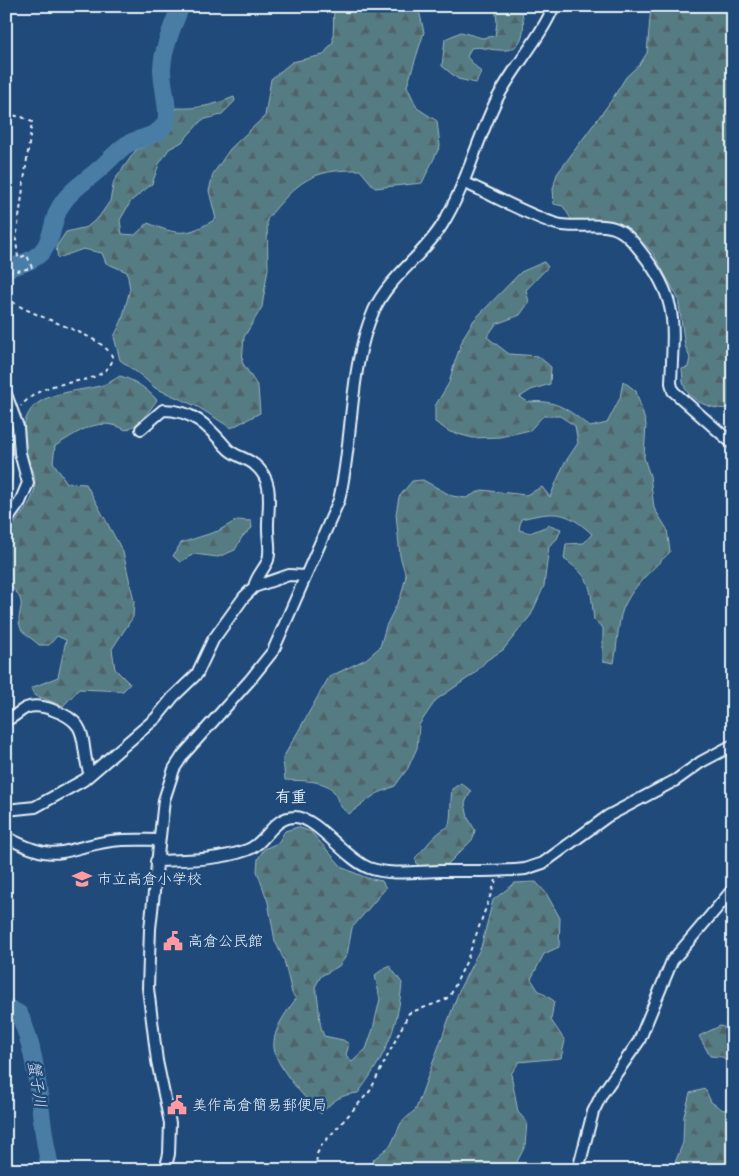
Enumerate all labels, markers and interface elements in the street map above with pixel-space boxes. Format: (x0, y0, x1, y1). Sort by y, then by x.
district label: 有重 (275, 786, 307, 806)
school or university icon: 市立高倉小学校 (71, 868, 93, 890)
place label: 市立高倉小学校 (97, 869, 202, 888)
public building icon: 高倉公民館 (162, 930, 184, 952)
place label: 高倉公民館 (188, 931, 263, 950)
water label: 蟹子川 (24, 1059, 52, 1109)
public building icon: 美作高倉簡易郵便局 (166, 1094, 188, 1116)
place label: 美作高倉簡易郵便局 (192, 1095, 327, 1114)

